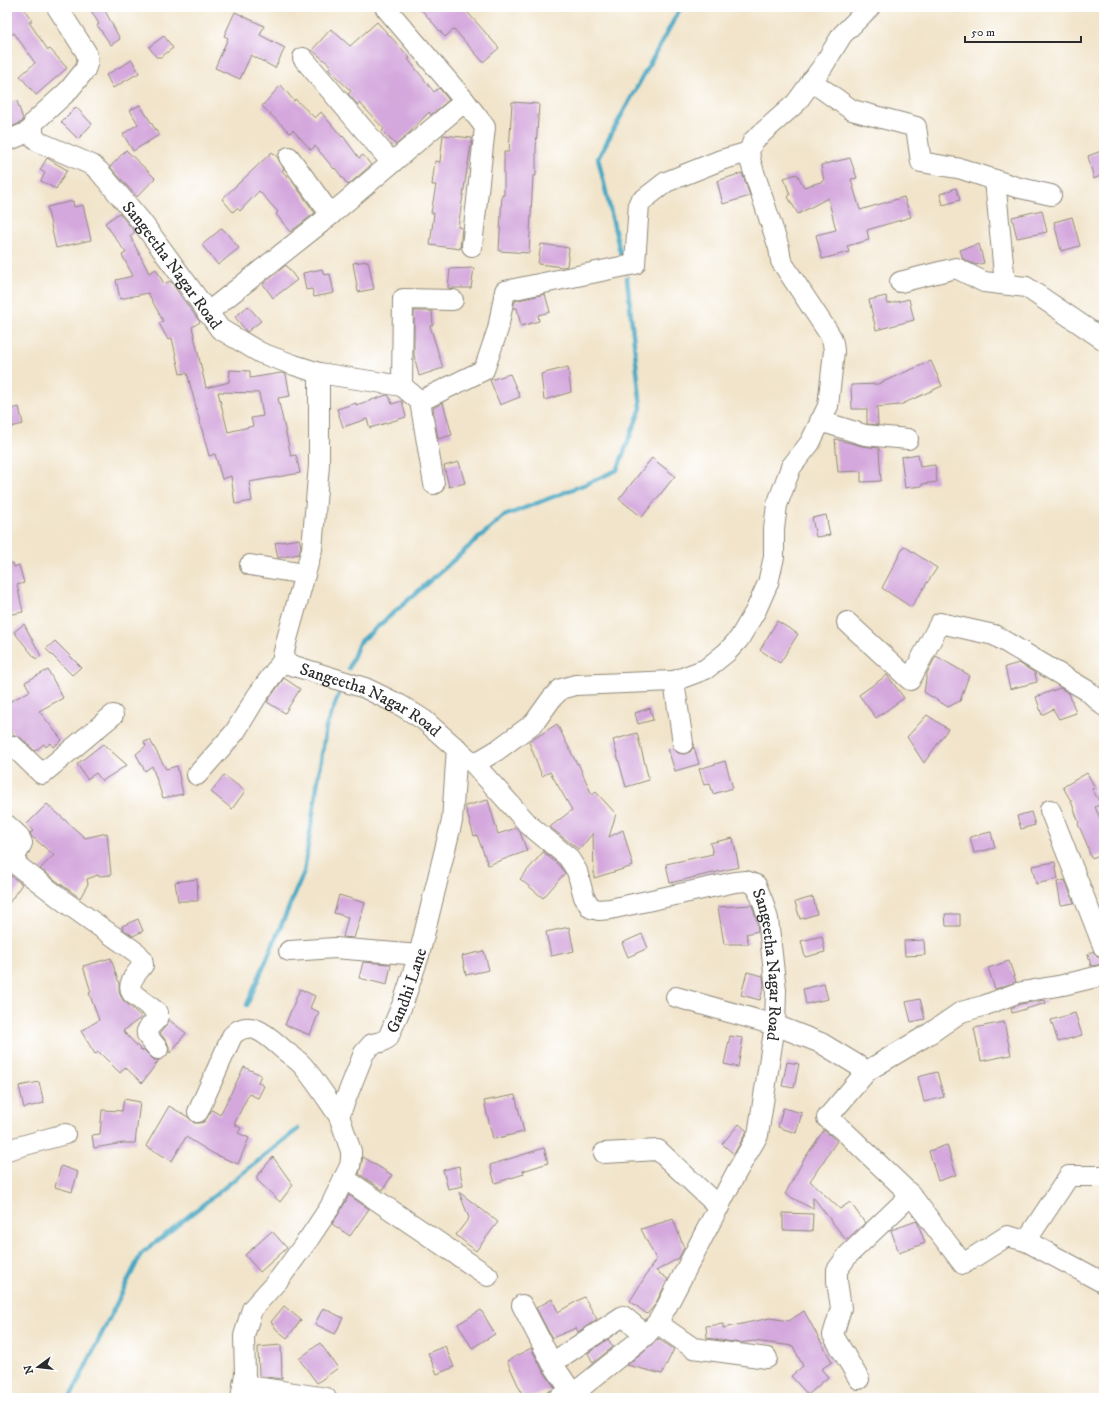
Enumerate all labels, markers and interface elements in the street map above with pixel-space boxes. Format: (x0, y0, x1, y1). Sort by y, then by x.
scale bar (965, 18, 1081, 44)
text: 50 m (971, 25, 995, 40)
street label: Sangeetha Nagar Road (117, 197, 227, 334)
street label: Sangeetha Nagar Road (297, 658, 446, 742)
street label: Sangeetha Nagar Road (747, 885, 786, 1043)
street label: Gandhi Lane (381, 946, 432, 1037)
north arrow (18, 1347, 58, 1387)
text: N (21, 1363, 37, 1376)

